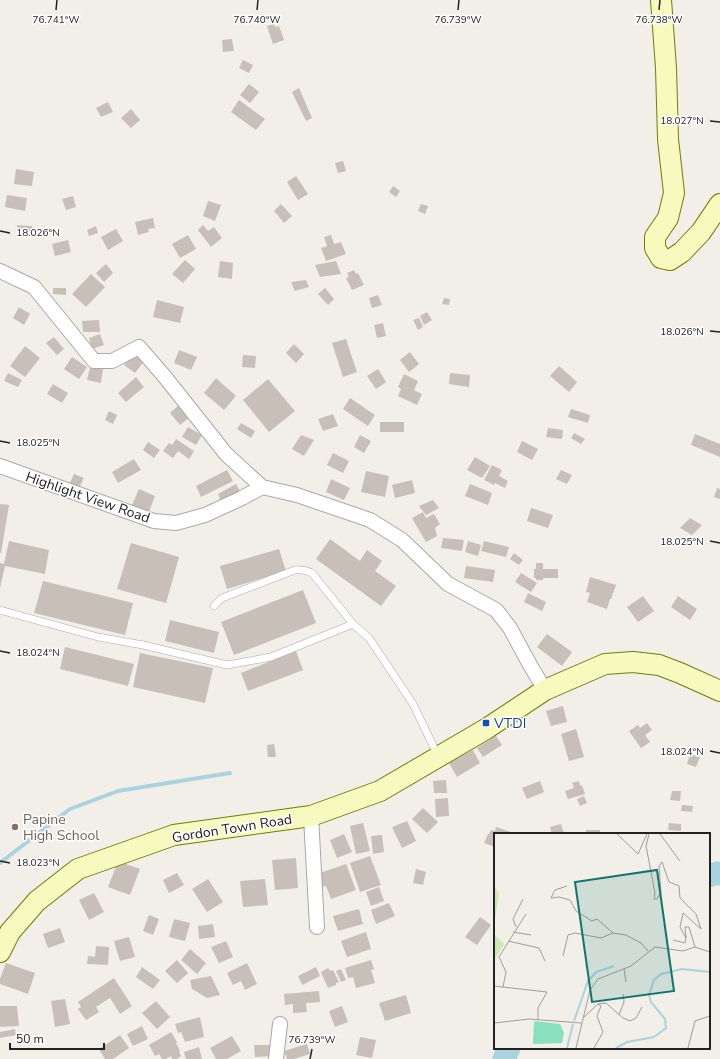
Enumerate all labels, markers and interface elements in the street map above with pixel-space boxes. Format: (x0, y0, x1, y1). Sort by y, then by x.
text: 76.741°W (32, 13, 80, 27)
text: 76.740°W (233, 13, 281, 27)
text: 76.739°W (434, 13, 482, 27)
text: 76.738°W (635, 13, 683, 27)
text: 18.027°N (660, 114, 704, 128)
text: 18.026°N (16, 226, 60, 240)
text: 18.026°N (660, 325, 704, 339)
text: 18.025°N (16, 436, 60, 450)
street label: Highlight View Road (23, 467, 153, 528)
text: 18.025°N (660, 535, 704, 549)
text: 18.024°N (16, 646, 60, 660)
place label: VTDI (493, 714, 526, 733)
marker: VTDI (481, 718, 491, 728)
text: 18.024°N (660, 745, 704, 759)
place label: Papine High School (23, 810, 100, 845)
street label: Gordon Town Road (171, 810, 293, 847)
marker: Papine High School (10, 822, 20, 832)
inset map (494, 833, 710, 1049)
text: 18.023°N (16, 856, 60, 870)
scale bar (10, 1025, 104, 1051)
text: 50 m (16, 1031, 44, 1047)
text: 76.739°W (288, 1033, 336, 1047)

